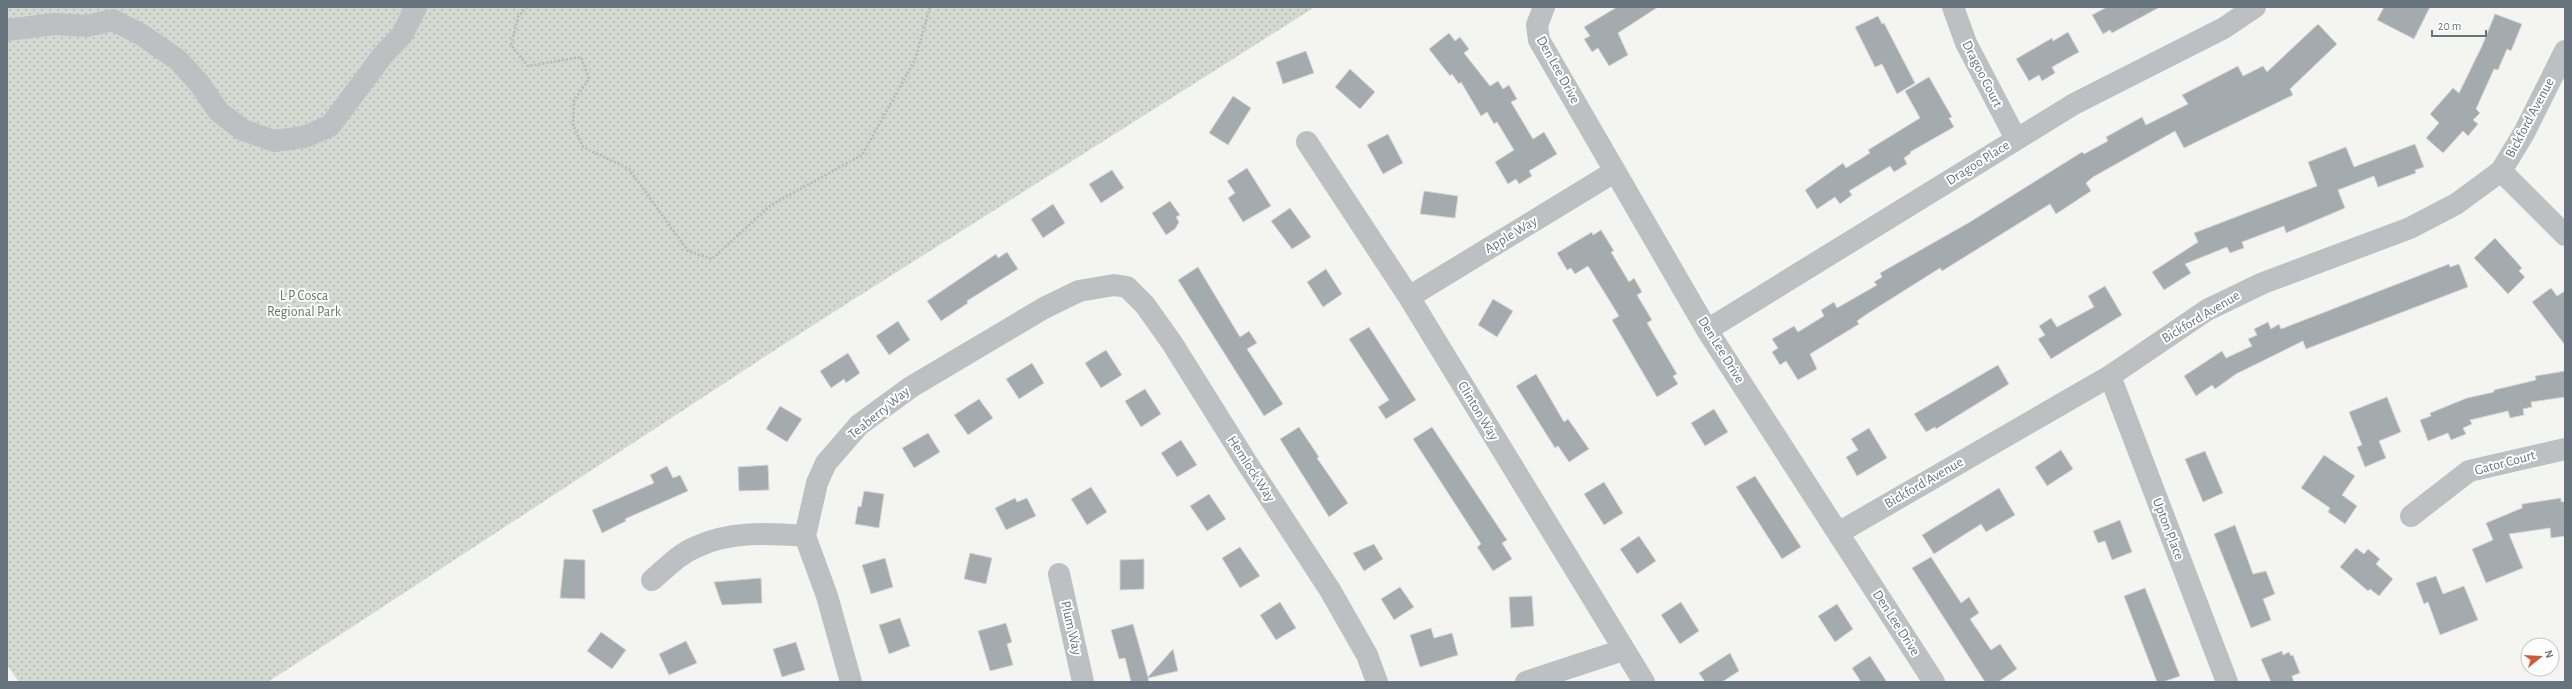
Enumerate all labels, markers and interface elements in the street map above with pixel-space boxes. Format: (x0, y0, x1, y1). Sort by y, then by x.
scale bar (2432, 12, 2486, 38)
text: 20 m (2438, 20, 2461, 32)
street label: Den Lee Drive (1534, 34, 1582, 106)
street label: Dragoo Court (1959, 38, 2005, 110)
street label: Bickford Avenue (2503, 76, 2557, 160)
street label: Dragoo Place (1944, 138, 2012, 188)
street label: Apple Way (1482, 214, 1540, 256)
street label: Bickford Avenue (2160, 288, 2242, 346)
park label: L P Cosca Regional Park (267, 289, 342, 319)
street label: Den Lee Drive (1695, 314, 1747, 386)
street label: Clinton Way (1455, 379, 1501, 443)
street label: Teaberry Way (846, 384, 912, 442)
street label: Hemlock Way (1225, 434, 1277, 504)
street label: Gator Court (2473, 448, 2537, 478)
street label: Bickford Avenue (1882, 455, 1966, 511)
street label: Upton Place (2150, 496, 2186, 562)
street label: Den Lee Drive (1870, 588, 1922, 658)
street label: Plum Way (1058, 600, 1084, 657)
north arrow (2520, 637, 2560, 677)
text: N (2543, 649, 2555, 659)

